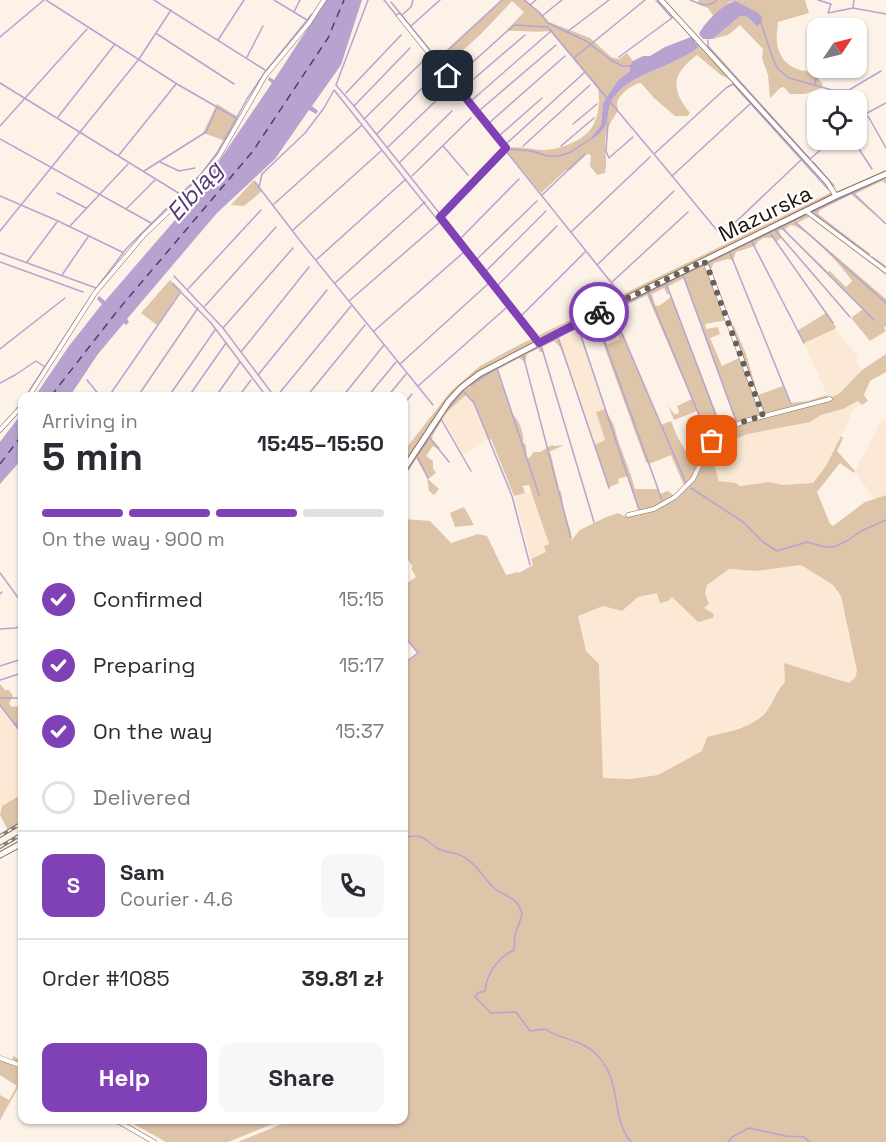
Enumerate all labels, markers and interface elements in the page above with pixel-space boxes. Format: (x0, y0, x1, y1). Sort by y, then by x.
north arrow (807, 18, 867, 78)
map controls (807, 18, 867, 150)
pin (422, 50, 473, 101)
icon: home (431, 59, 464, 92)
button: locate (807, 90, 867, 150)
water label: Elbląg (159, 153, 230, 227)
street label: Mazurska (714, 178, 817, 248)
courier (569, 282, 629, 342)
icon: bike (583, 296, 616, 329)
text: Arriving in (42, 408, 138, 434)
pin (686, 415, 737, 466)
icon: bag (695, 424, 728, 457)
text: 15:45–15:50 (257, 429, 384, 457)
text: 5 min (42, 432, 143, 481)
text: On the way · 900 m (42, 526, 225, 552)
icon: check (42, 583, 75, 616)
text: Confirmed (93, 585, 203, 613)
text: 15:15 (338, 586, 384, 612)
icon: check (42, 649, 75, 682)
text: Preparing (93, 651, 195, 679)
text: 15:17 (339, 652, 384, 678)
icon: check (42, 715, 75, 748)
text: On the way (93, 717, 212, 745)
text: 15:37 (335, 718, 384, 744)
text: Delivered (93, 783, 191, 811)
button: phone (321, 854, 384, 917)
text: Sam (120, 858, 165, 886)
text: S (67, 871, 80, 899)
text: Courier · 4.6 (120, 886, 233, 912)
text: Order #1085 (42, 964, 170, 992)
text: 39.81 zł (302, 964, 384, 992)
button: Help (42, 1043, 207, 1112)
button: Share (219, 1043, 384, 1112)

